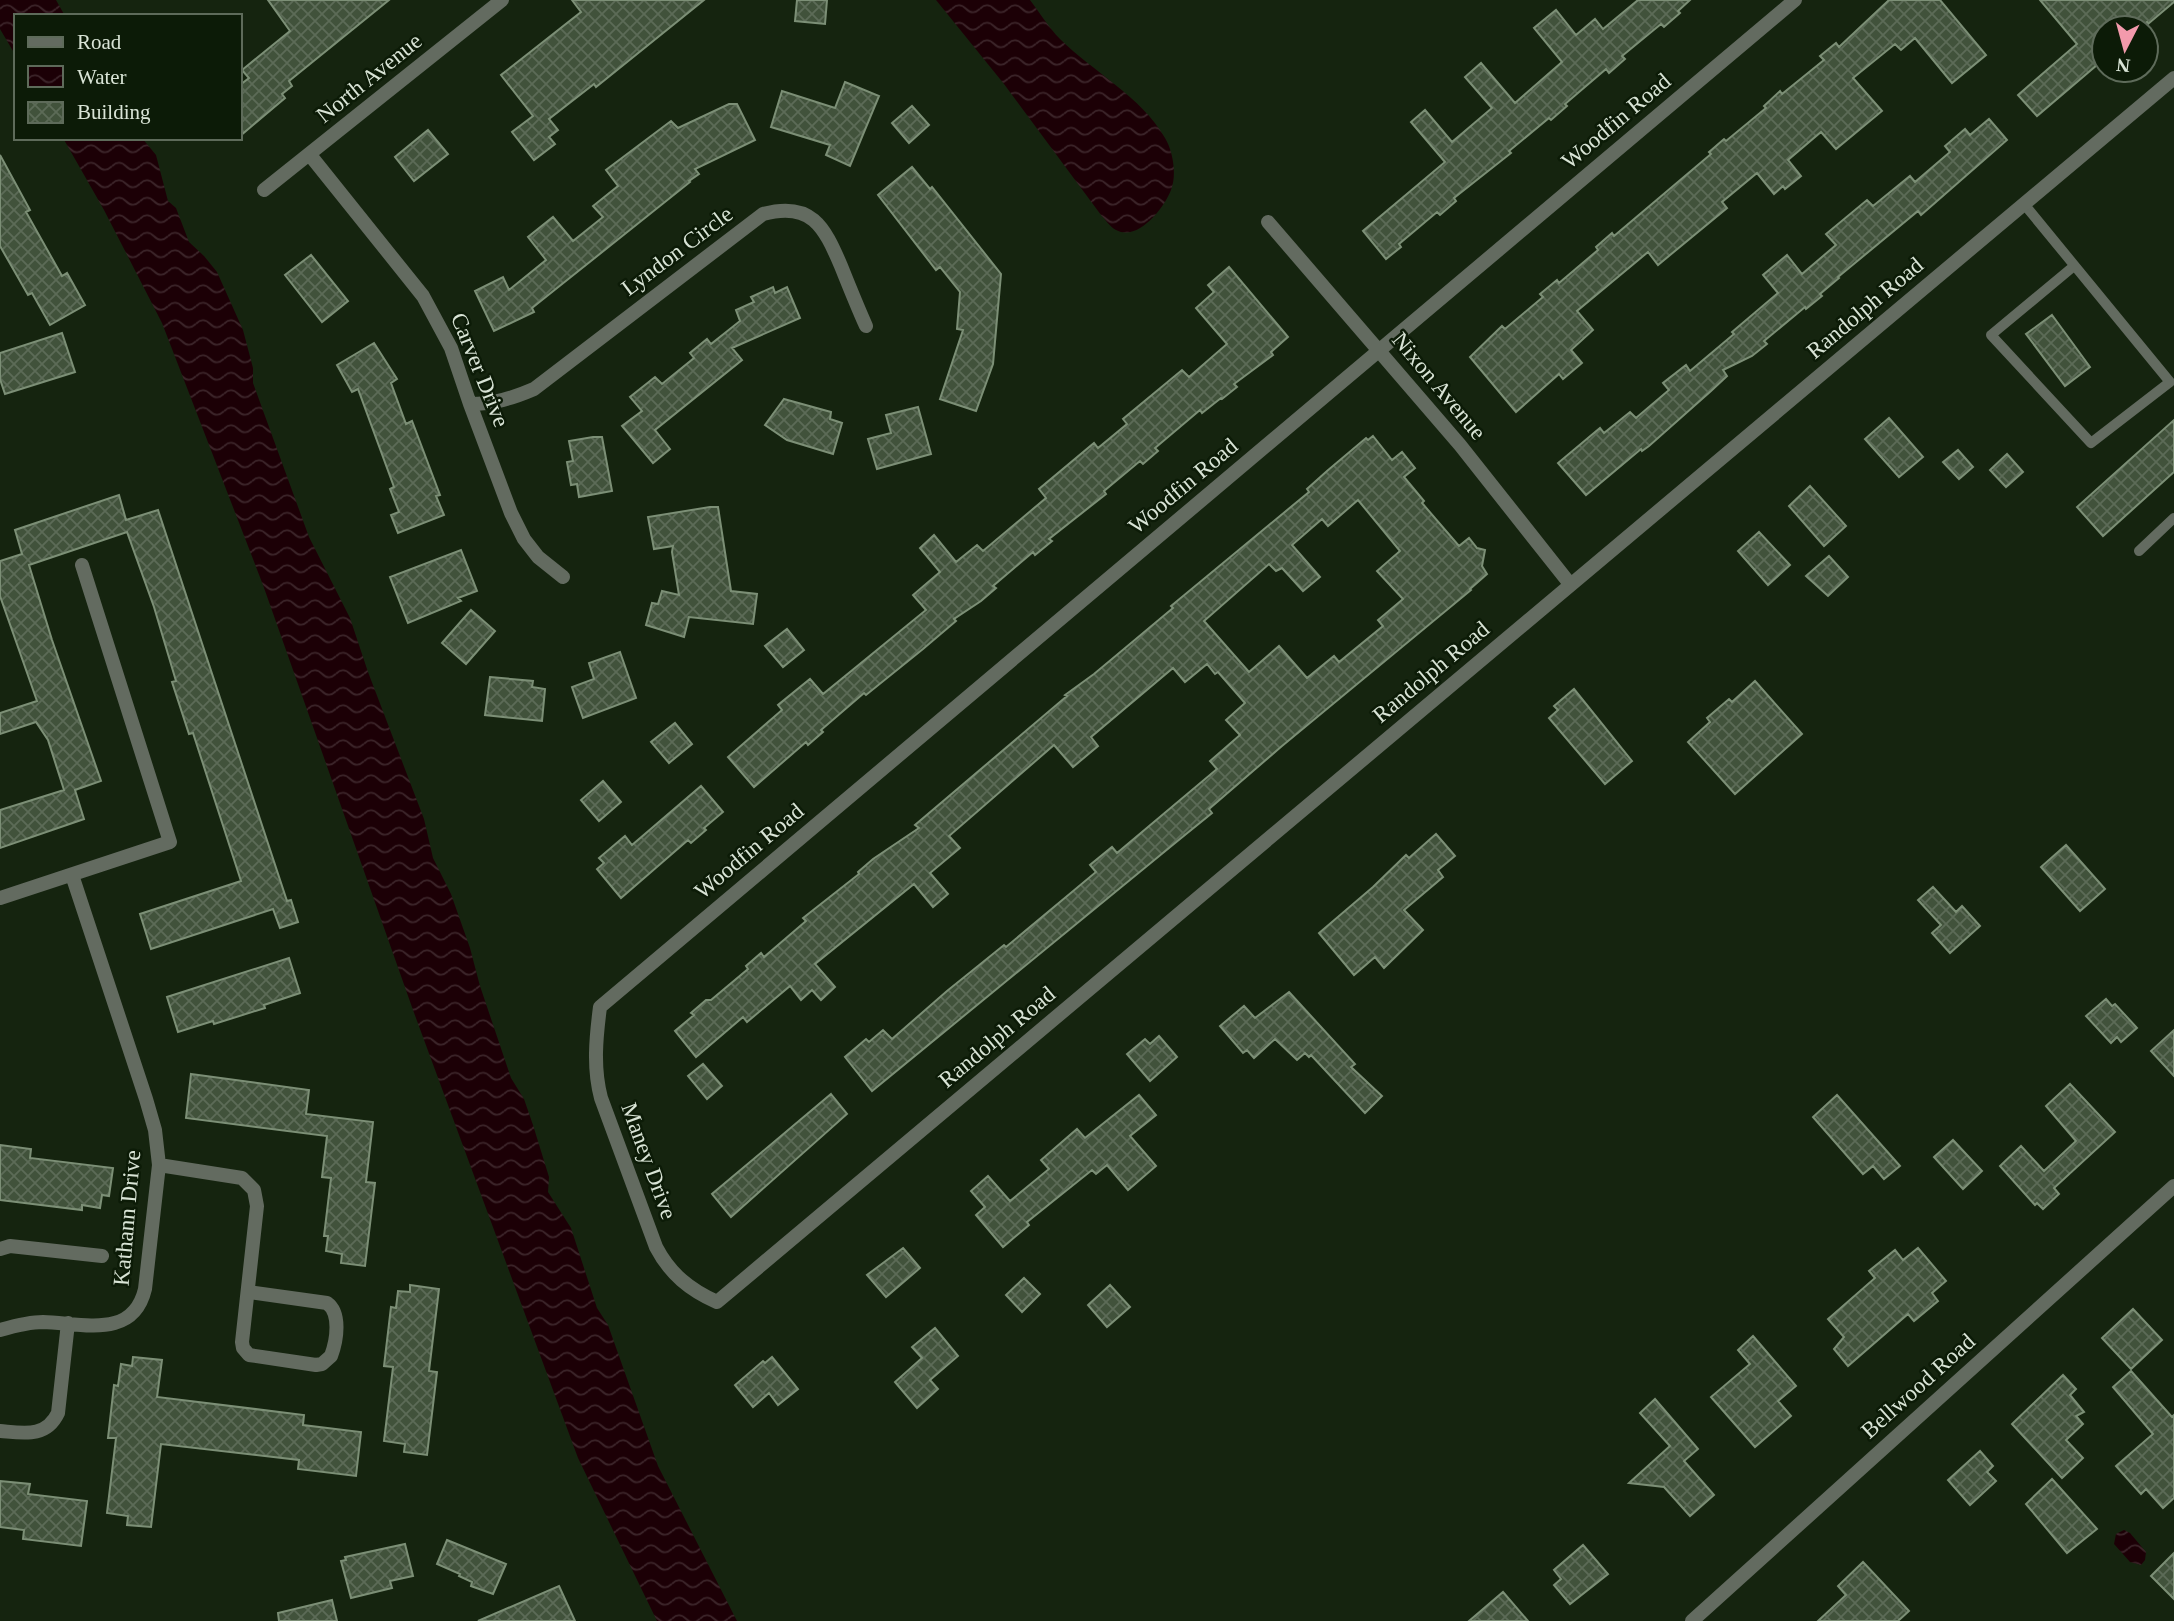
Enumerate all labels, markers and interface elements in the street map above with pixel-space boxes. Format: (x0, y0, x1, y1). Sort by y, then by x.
legend (14, 14, 242, 140)
north arrow (2090, 14, 2160, 84)
street label: North Avenue (311, 28, 427, 128)
text: Road (77, 30, 122, 54)
text: N (2115, 54, 2131, 77)
text: Water (77, 65, 127, 89)
street label: Woodfin Road (1557, 68, 1676, 174)
text: Building (77, 100, 151, 124)
street label: Lyndon Circle (617, 201, 737, 301)
street label: Randolph Road (1802, 252, 1928, 364)
street label: Carver Drive (446, 309, 514, 431)
street label: Nixon Avenue (1387, 327, 1491, 445)
street label: Woodfin Road (1124, 433, 1243, 539)
street label: Randolph Road (1368, 616, 1494, 728)
street label: Woodfin Road (690, 798, 809, 904)
street label: Randolph Road (934, 981, 1060, 1093)
street label: Maney Drive (616, 1099, 682, 1223)
street label: Kathann Drive (109, 1149, 145, 1287)
street label: Bellwood Road (1856, 1328, 1980, 1443)

